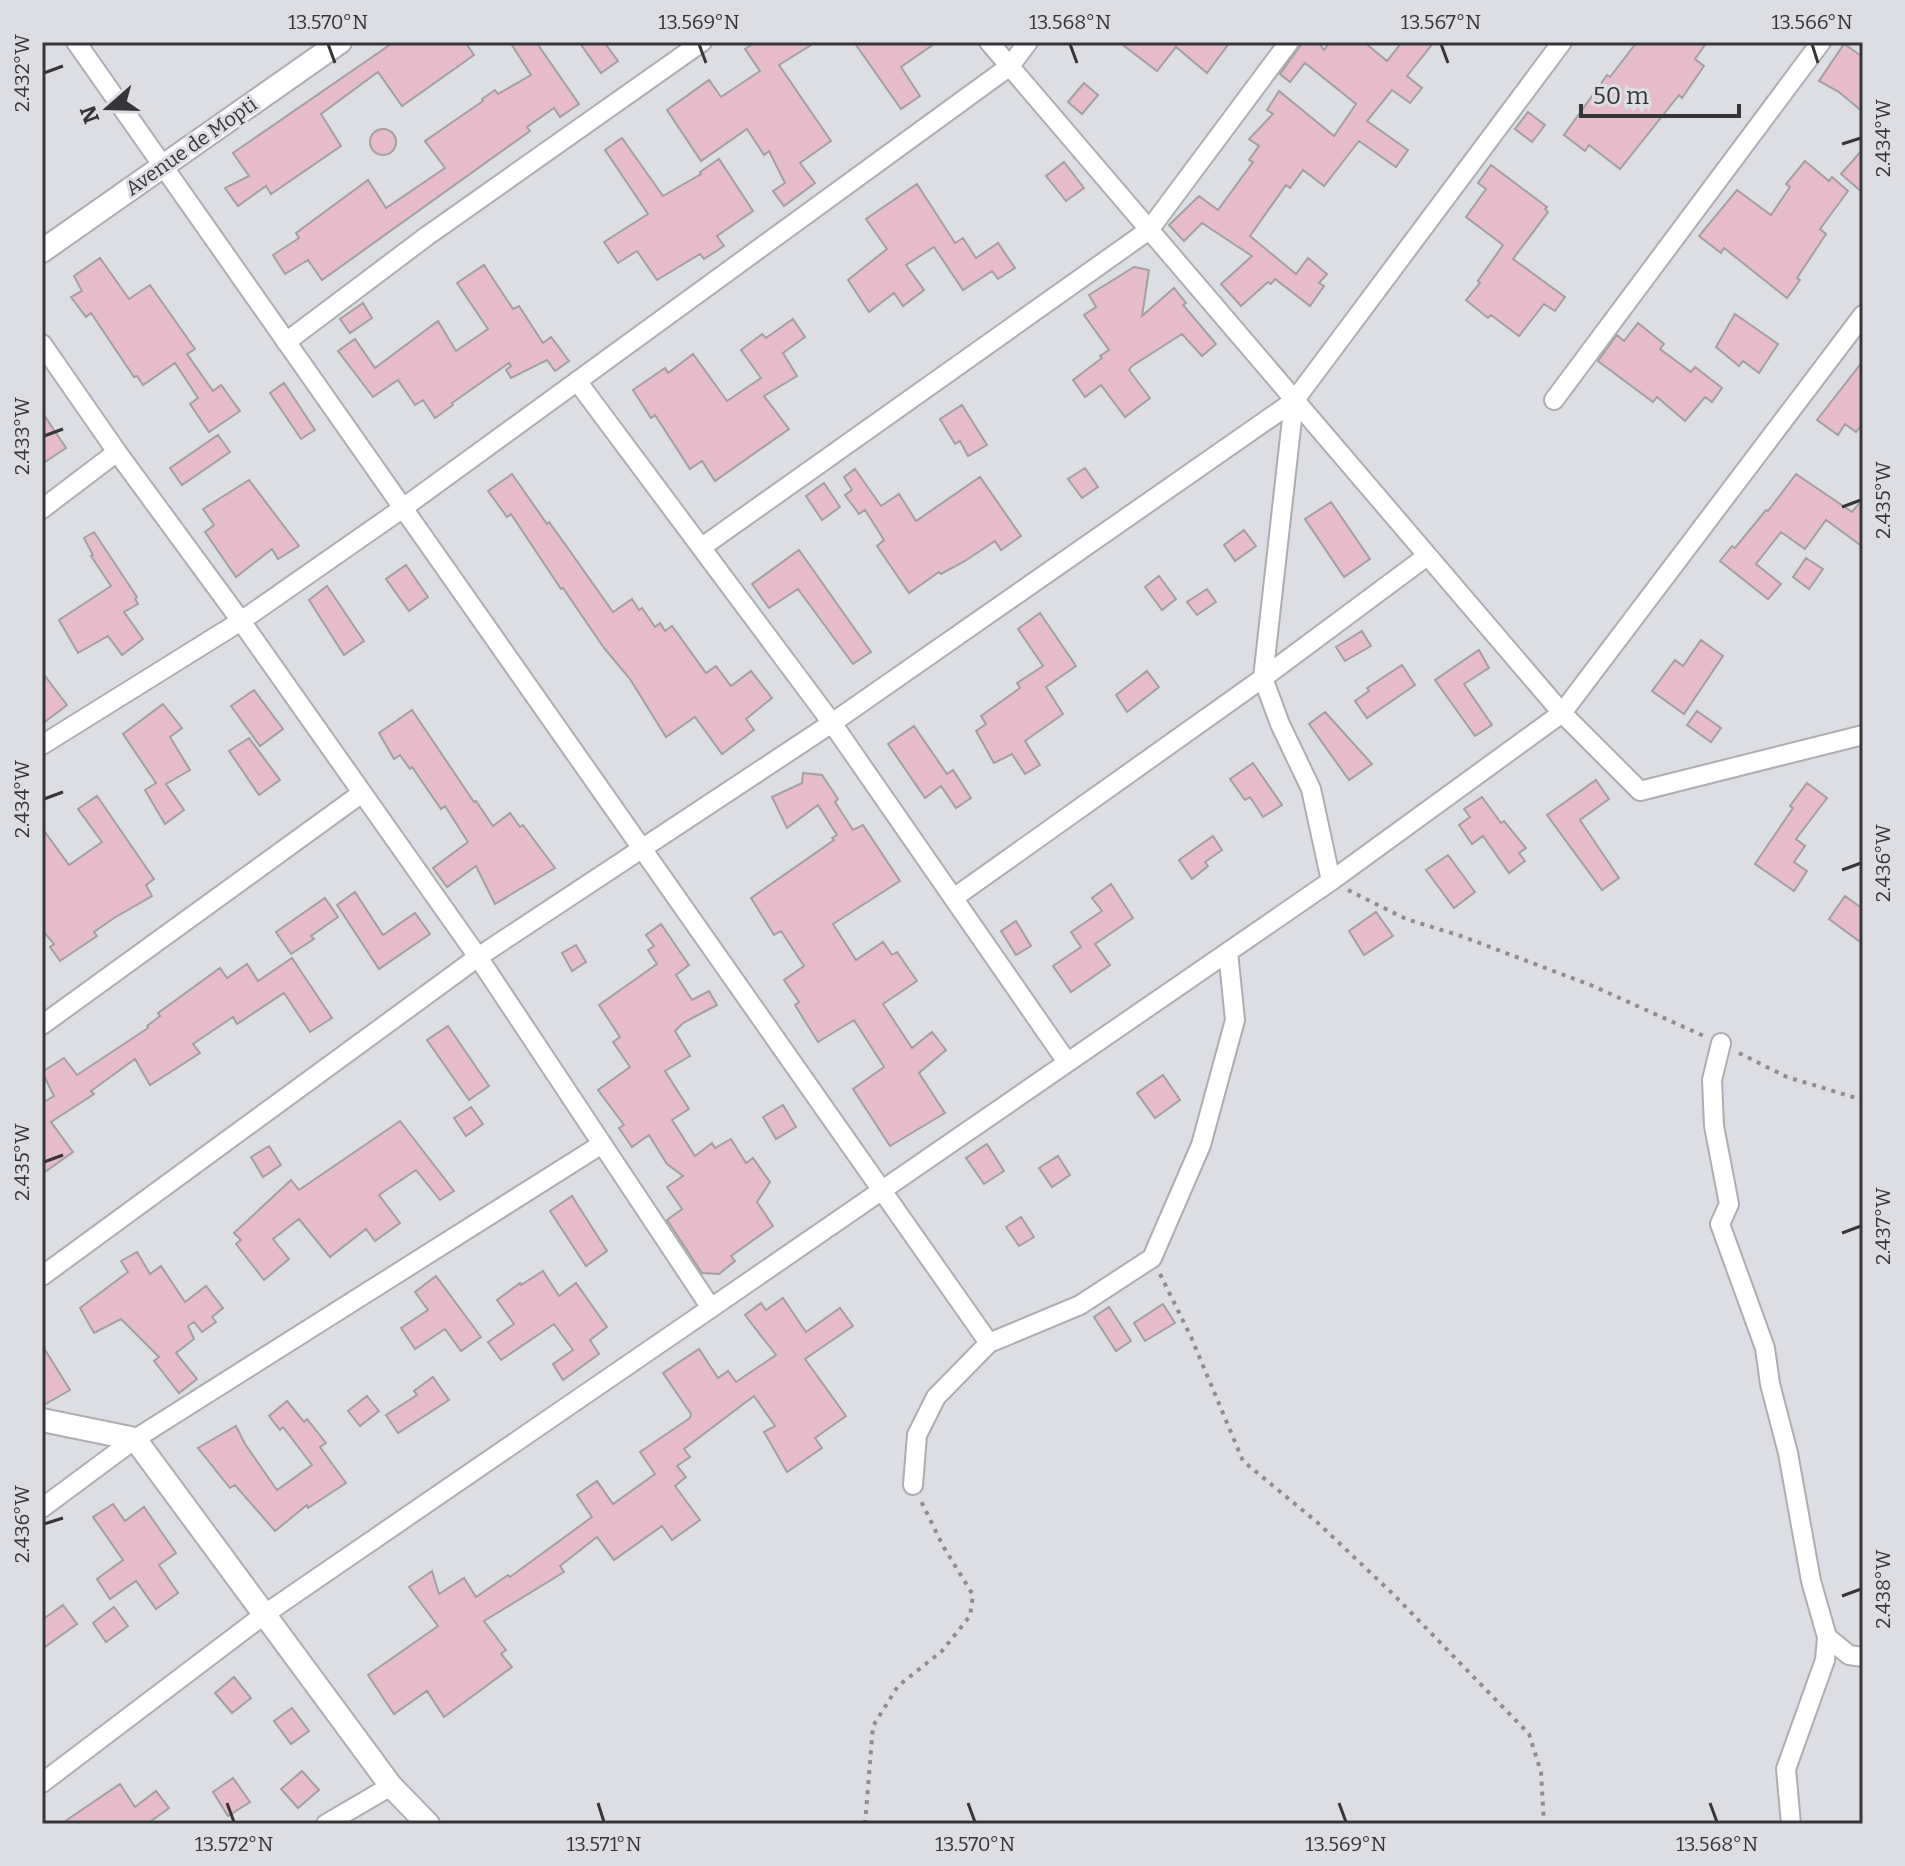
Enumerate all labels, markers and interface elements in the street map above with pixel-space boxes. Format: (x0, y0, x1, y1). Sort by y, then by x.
text: 13.570°N (288, 10, 368, 34)
text: 13.569°N (658, 10, 740, 34)
text: 13.568°N (1029, 10, 1111, 34)
text: 13.567°N (1401, 10, 1481, 34)
text: 13.566°N (1771, 10, 1853, 34)
text: 2.432°W (10, 34, 34, 112)
north arrow (68, 68, 148, 148)
scale bar (1581, 68, 1739, 118)
text: 50 m (1593, 82, 1649, 110)
street label: Avenue de Mopti (121, 92, 261, 200)
text: 2.434°W (1871, 99, 1895, 177)
text: N (74, 102, 105, 127)
text: 2.433°W (10, 396, 34, 475)
text: 2.435°W (1871, 461, 1895, 539)
text: 2.434°W (10, 760, 34, 838)
text: 2.436°W (1871, 823, 1895, 902)
text: 2.435°W (10, 1123, 34, 1201)
text: 2.437°W (1871, 1187, 1895, 1265)
text: 2.436°W (10, 1484, 34, 1563)
text: 2.438°W (1871, 1549, 1895, 1628)
text: 13.572°N (195, 1832, 273, 1856)
text: 13.571°N (566, 1832, 642, 1856)
text: 13.570°N (935, 1832, 1015, 1856)
text: 13.569°N (1305, 1832, 1387, 1856)
text: 13.568°N (1676, 1832, 1758, 1856)

